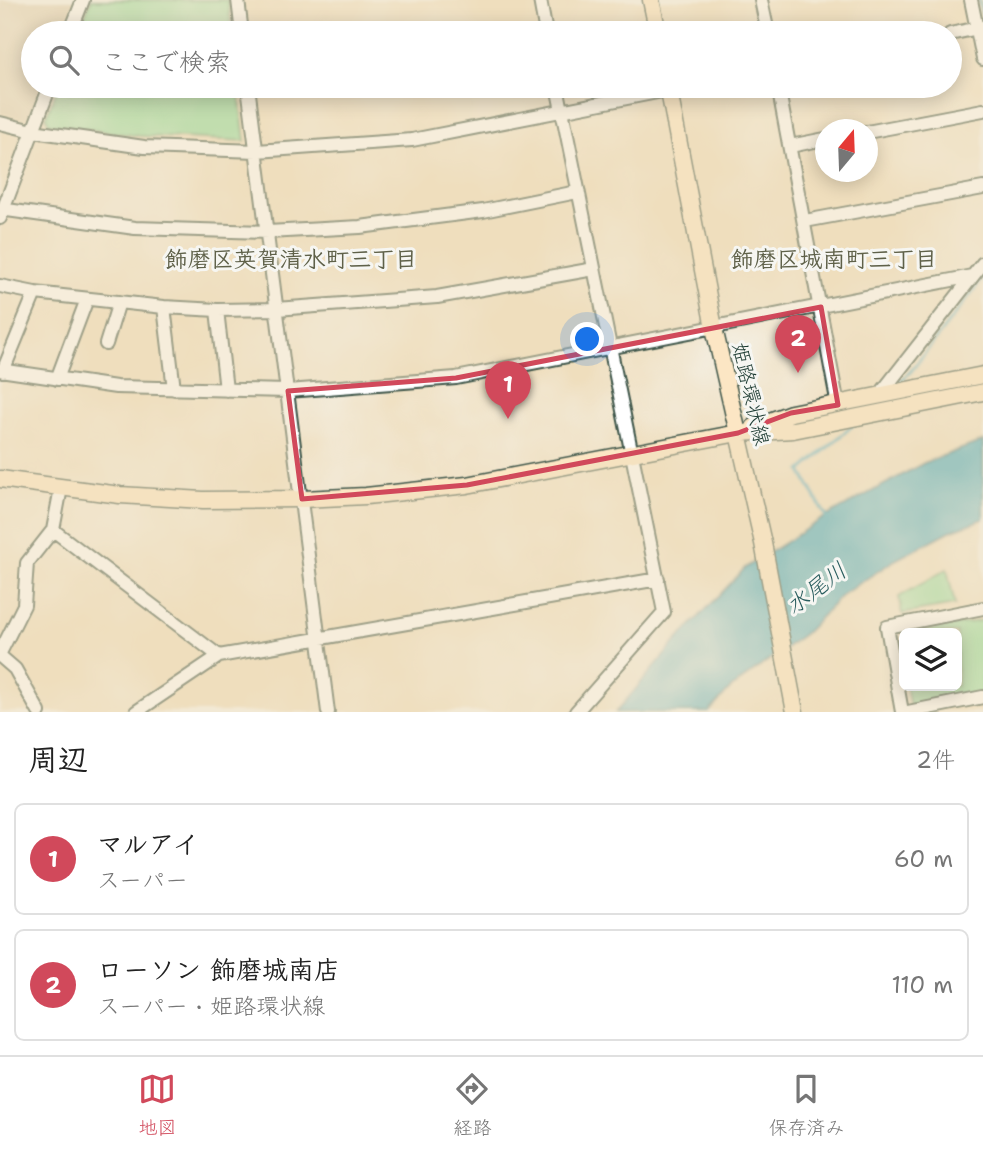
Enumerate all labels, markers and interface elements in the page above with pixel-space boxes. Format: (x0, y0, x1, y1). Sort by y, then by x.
search box (21, 21, 962, 98)
icon: search (45, 41, 83, 79)
text: ここで検索 (101, 44, 231, 79)
north arrow (815, 119, 878, 182)
district label: 飾磨区英賀清水町三丁目 (165, 244, 418, 274)
district label: 飾磨区城南町三丁目 (731, 244, 938, 274)
pin: 2 (775, 315, 821, 373)
your location (570, 322, 604, 356)
street label: 姫路環状線 (726, 340, 776, 448)
pin: 1 (485, 361, 531, 419)
water label: 水尾川 (779, 555, 853, 621)
map controls (899, 628, 962, 691)
button: layers (899, 628, 962, 691)
text: 周辺 (28, 739, 88, 780)
text: 2件 (916, 745, 955, 775)
text: マルアイ (97, 826, 199, 861)
text: 1 (48, 844, 58, 874)
text: 60 m (894, 844, 953, 874)
text: スーパー (97, 865, 188, 895)
text: ローソン 飾磨城南店 (97, 952, 340, 987)
text: 2 (45, 970, 61, 1000)
text: 110 m (891, 970, 953, 1000)
text: スーパー · 姫路環状線 (97, 991, 325, 1021)
tab: 地図 (138, 1070, 177, 1140)
tab: 経路 (453, 1070, 492, 1140)
tab: 保存済み (768, 1070, 845, 1140)

